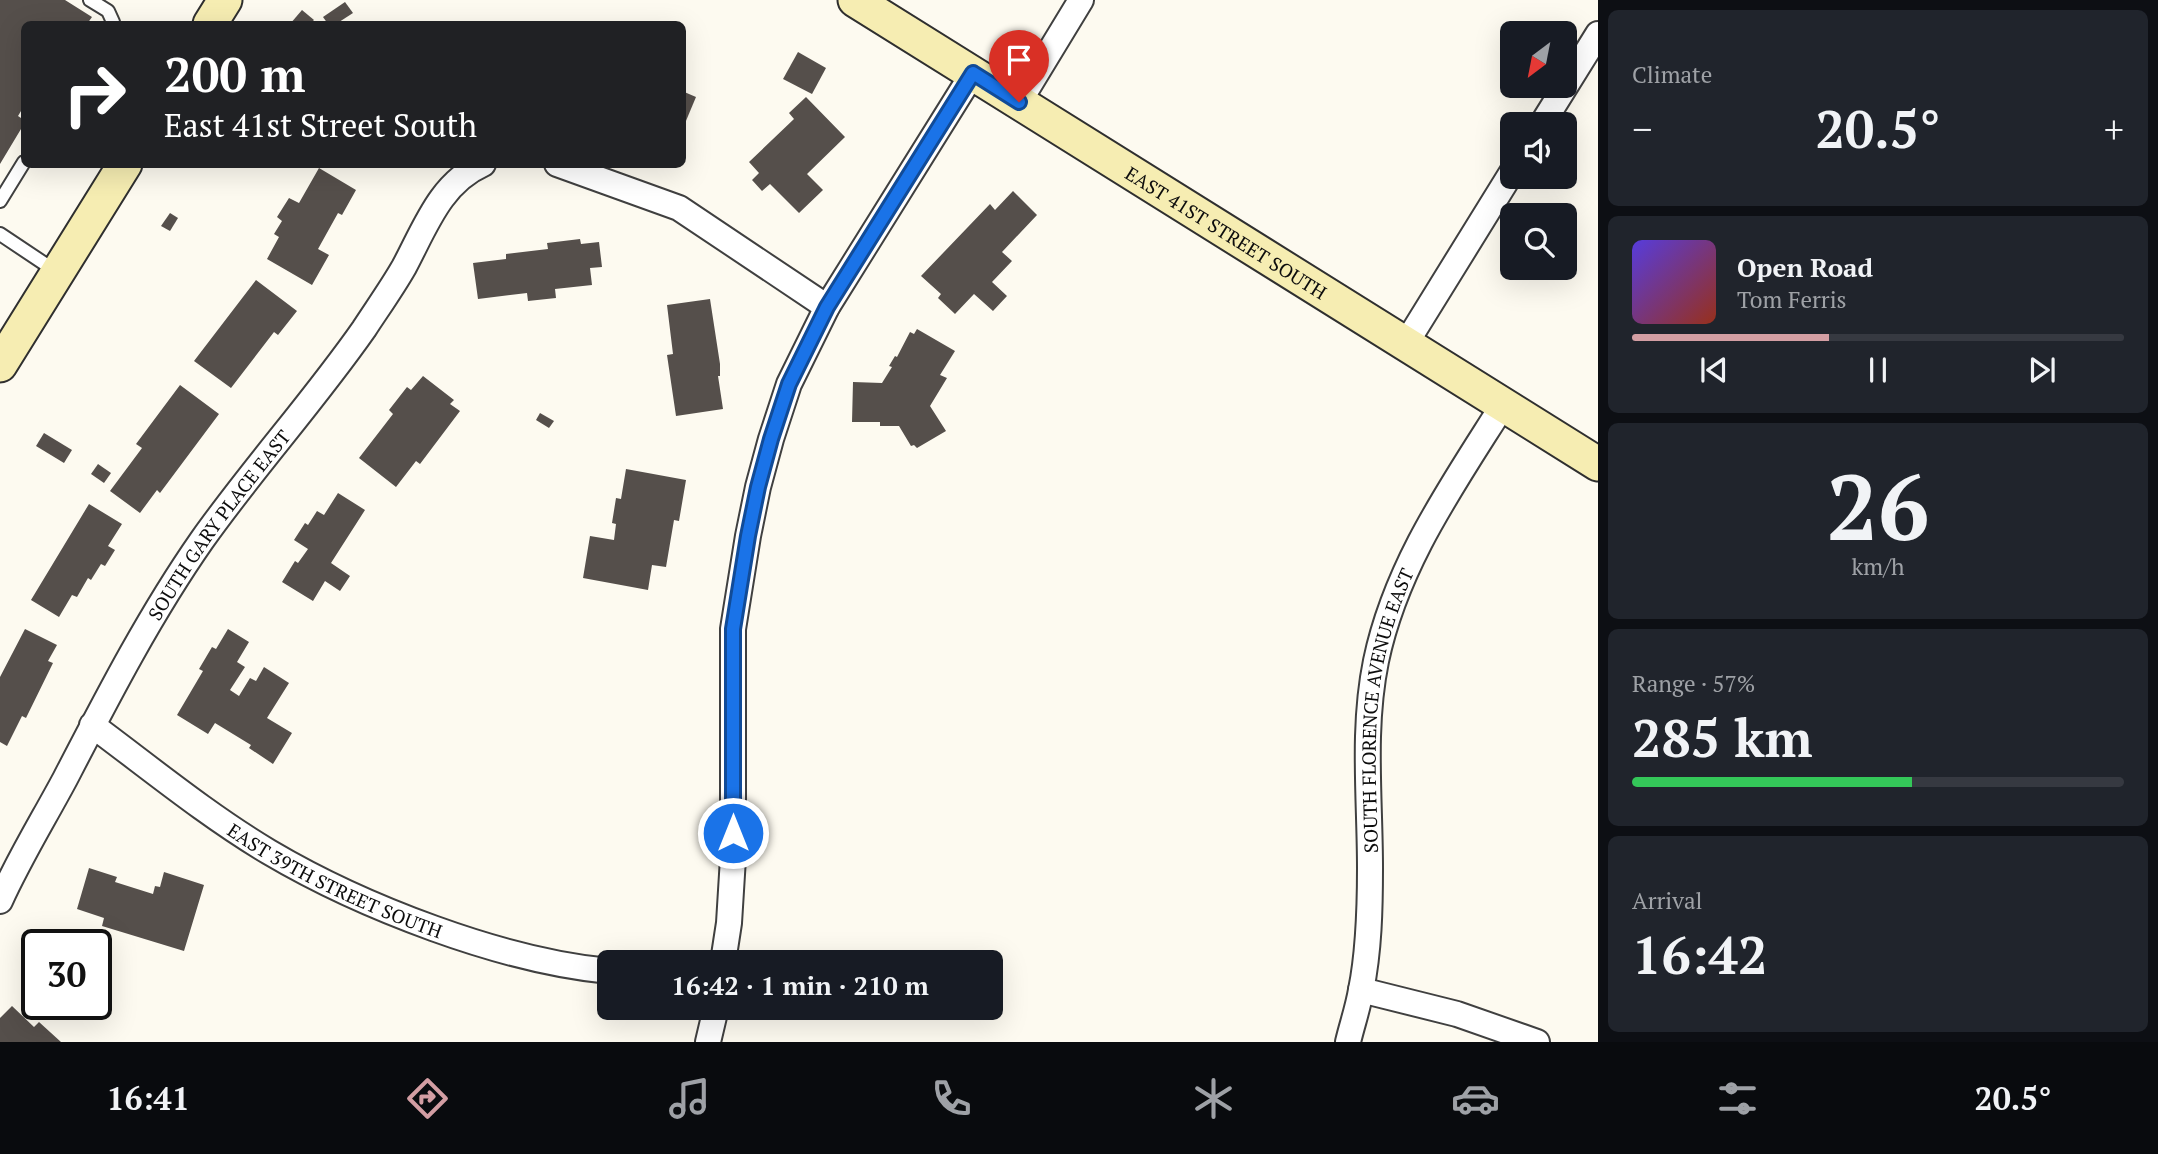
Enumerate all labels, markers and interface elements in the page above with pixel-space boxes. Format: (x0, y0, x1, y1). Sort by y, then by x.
north arrow (1500, 21, 1577, 98)
map controls (1500, 21, 1577, 280)
pin (989, 30, 1049, 102)
text: 200 m (164, 41, 306, 106)
icon: arrive (1000, 41, 1038, 79)
icon: right (49, 49, 140, 140)
text: Climate (1632, 59, 1712, 90)
text: 20.5° (1815, 94, 1941, 163)
text: East 41st Street South (164, 104, 477, 146)
text: − (1632, 104, 1652, 154)
text: + (2104, 104, 2124, 154)
button: sound (1500, 112, 1577, 189)
street label: EAST 41ST STREET SOUTH (1121, 160, 1332, 304)
button: search (1500, 203, 1577, 280)
text: Open Road (1737, 250, 1873, 284)
text: Tom Ferris (1737, 284, 1847, 315)
icon: previous (1695, 351, 1733, 389)
icon: pause (1859, 351, 1897, 389)
icon: next (2023, 351, 2061, 389)
street label: SOUTH GARY PLACE EAST (141, 424, 295, 624)
text: 26 (1827, 445, 1929, 566)
text: km/h (1851, 551, 1905, 582)
street label: SOUTH FLORENCE AVENUE EAST (1355, 564, 1418, 853)
text: Range · 57% (1632, 668, 1755, 699)
text: 285 km (1632, 703, 1813, 772)
position arrow (696, 796, 770, 870)
street label: EAST 39TH STREET SOUTH (223, 817, 446, 943)
text: Arrival (1632, 885, 1703, 916)
text: 16:42 (1632, 920, 1767, 989)
speed limit sign: 30 (21, 929, 112, 1020)
text: 16:42 · 1 min · 210 m (671, 968, 929, 1002)
icon: directions (403, 1074, 452, 1123)
icon: music (665, 1074, 714, 1123)
icon: phone (927, 1074, 976, 1123)
icon: climate (1189, 1074, 1238, 1123)
icon: car (1451, 1074, 1500, 1123)
icon: filters (1713, 1074, 1762, 1123)
text: 16:41 (106, 1077, 190, 1119)
text: 20.5° (1975, 1077, 2052, 1119)

